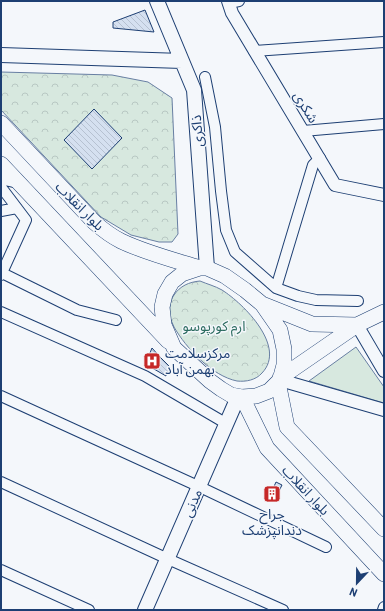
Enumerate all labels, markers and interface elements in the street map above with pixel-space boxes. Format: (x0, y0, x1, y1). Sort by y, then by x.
street label: شکری (289, 88, 323, 126)
street label: ذاکری (187, 114, 207, 148)
street label: بلوار انقلاب (52, 178, 109, 235)
park label: ارم کورپوسو (183, 317, 245, 337)
place label: مرکزسلامت بهمن آباد (165, 344, 230, 378)
hospital icon: مرکزسلامت بهمن آباد (142, 351, 162, 371)
street label: بلوار انقلاب (278, 461, 334, 519)
building icon: جراح دندانپزشک (262, 484, 282, 504)
street label: مدنی (178, 486, 206, 520)
place label: جراح دندانپزشک (242, 505, 302, 540)
north arrow (337, 563, 377, 603)
text: N (347, 585, 359, 600)

